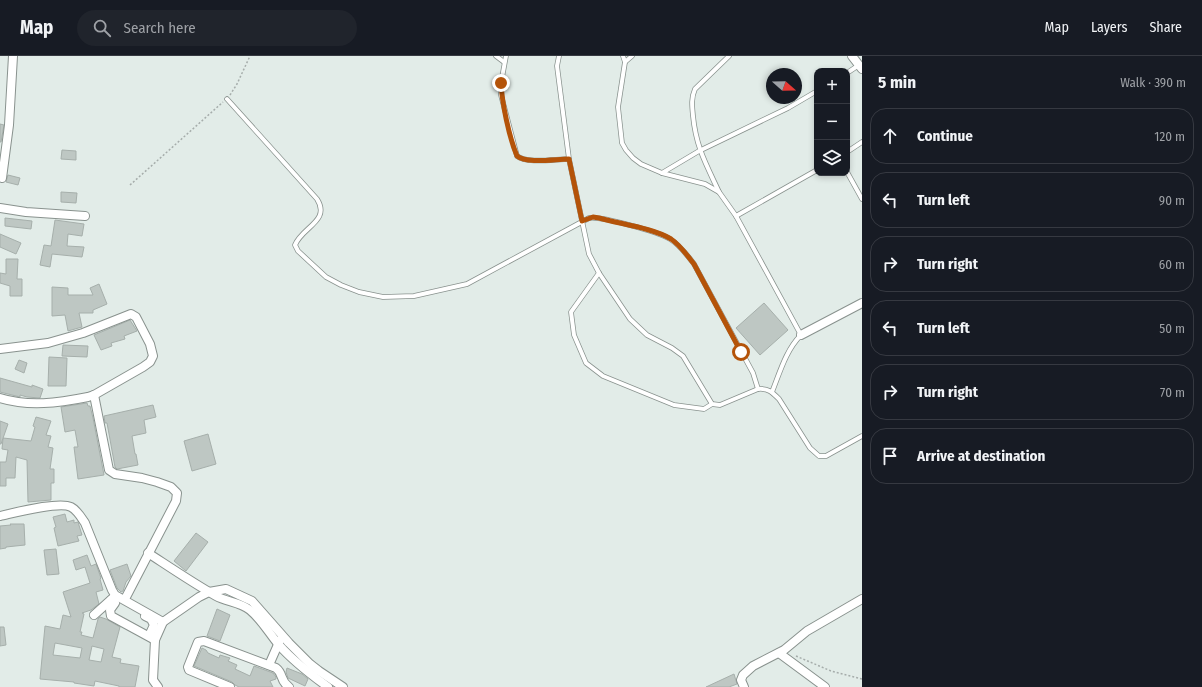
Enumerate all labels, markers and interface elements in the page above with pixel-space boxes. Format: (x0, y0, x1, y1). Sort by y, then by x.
search box (77, 10, 357, 46)
text: Map (20, 16, 53, 39)
icon: search (91, 17, 113, 39)
text: Search here (123, 19, 196, 37)
text: Map (1045, 19, 1069, 36)
text: Layers (1091, 19, 1127, 36)
text: Share (1149, 19, 1182, 36)
north arrow (766, 68, 802, 104)
map controls (814, 68, 850, 176)
button: + (814, 68, 850, 104)
text: 5 min (878, 72, 916, 93)
route end (492, 74, 510, 92)
text: Walk · 390 m (1120, 75, 1186, 90)
button: − (814, 104, 850, 140)
icon: ahead (879, 125, 901, 147)
text: Continue (917, 127, 973, 145)
text: 120 m (1154, 129, 1185, 144)
button: layers (814, 140, 850, 176)
icon: left (879, 189, 901, 211)
text: Turn left (917, 191, 970, 209)
text: 90 m (1159, 193, 1185, 208)
icon: right (879, 253, 901, 275)
text: Turn right (917, 255, 978, 273)
text: 60 m (1159, 257, 1185, 272)
icon: left (879, 317, 901, 339)
text: Turn left (917, 319, 970, 337)
text: 50 m (1159, 321, 1185, 336)
route start (732, 343, 750, 361)
icon: right (879, 381, 901, 403)
text: Turn right (917, 383, 978, 401)
text: 70 m (1160, 385, 1185, 400)
icon: arrive (879, 445, 901, 467)
text: Arrive at destination (917, 447, 1045, 465)

